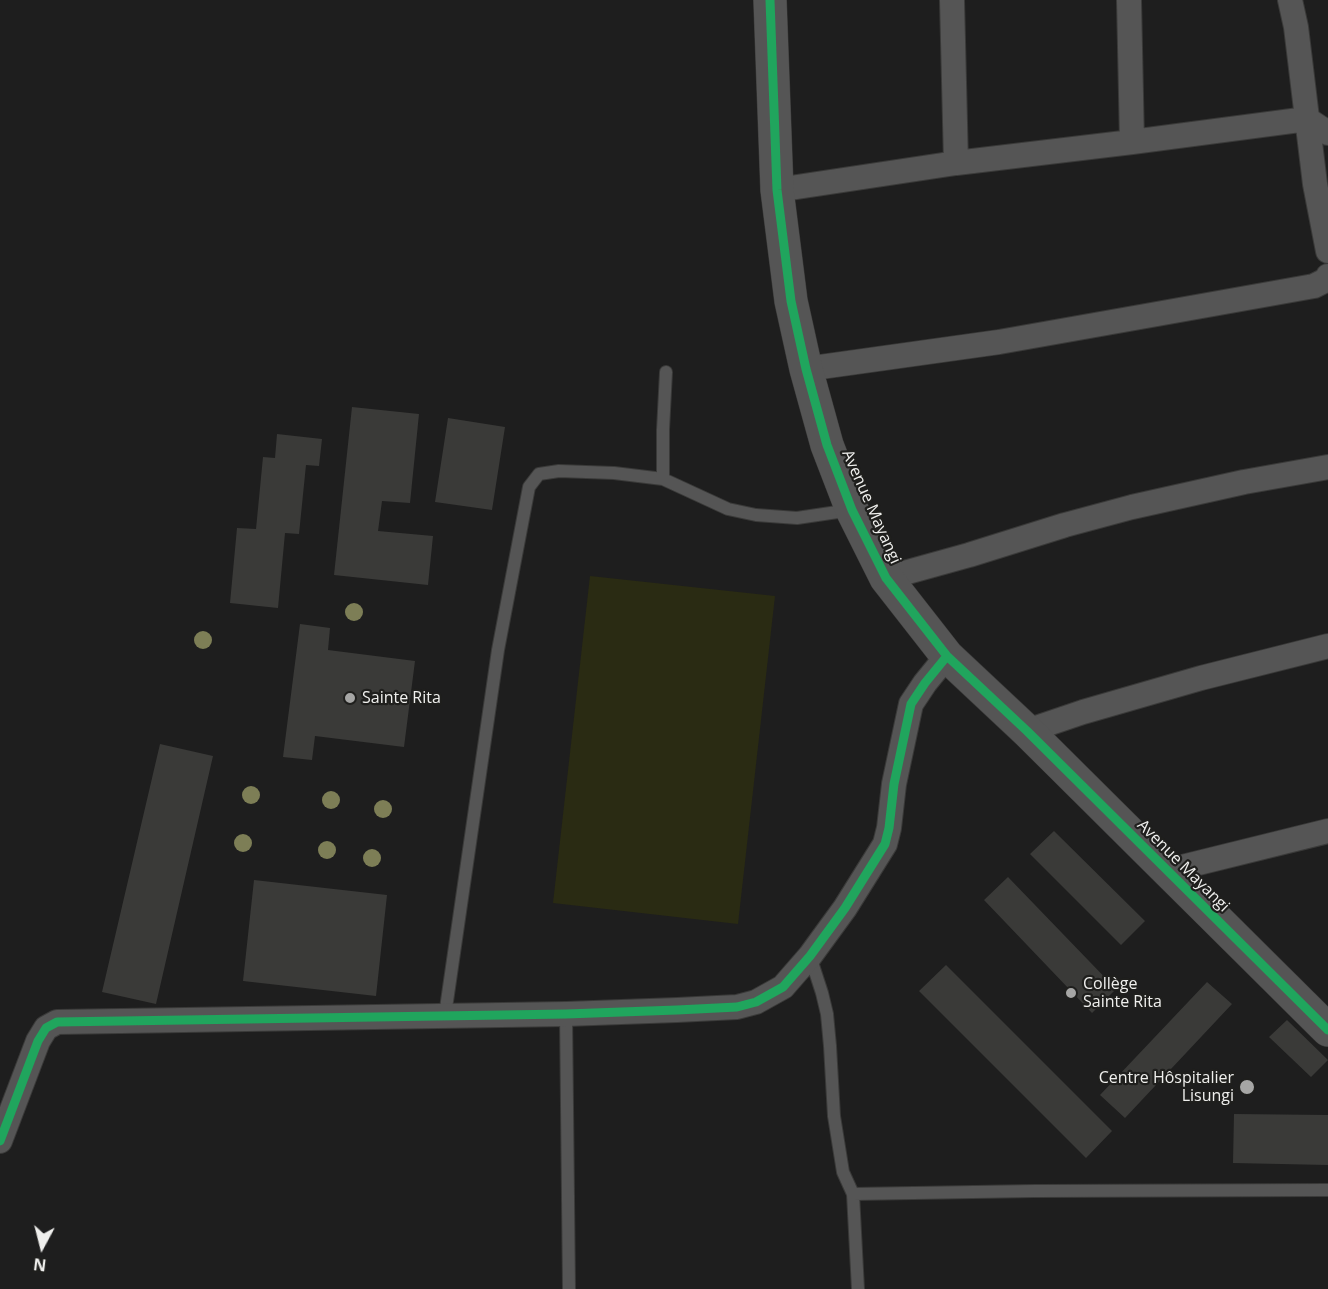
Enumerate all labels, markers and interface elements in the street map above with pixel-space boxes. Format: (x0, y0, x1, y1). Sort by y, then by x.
street label: Avenue Mayangi (837, 447, 905, 567)
place label: Sainte Rita (362, 688, 441, 708)
marker: Sainte Rita (343, 691, 357, 705)
street label: Avenue Mayangi (1133, 816, 1233, 916)
place label: Collège Sainte Rita (1083, 974, 1162, 1012)
marker: Collège Sainte Rita (1064, 986, 1078, 1000)
place label: Centre Hôspitalier Lisungi (1099, 1068, 1234, 1106)
marker: Centre Hôspitalier Lisungi (1238, 1078, 1256, 1096)
north arrow (12, 1217, 72, 1277)
text: N (32, 1253, 48, 1277)

